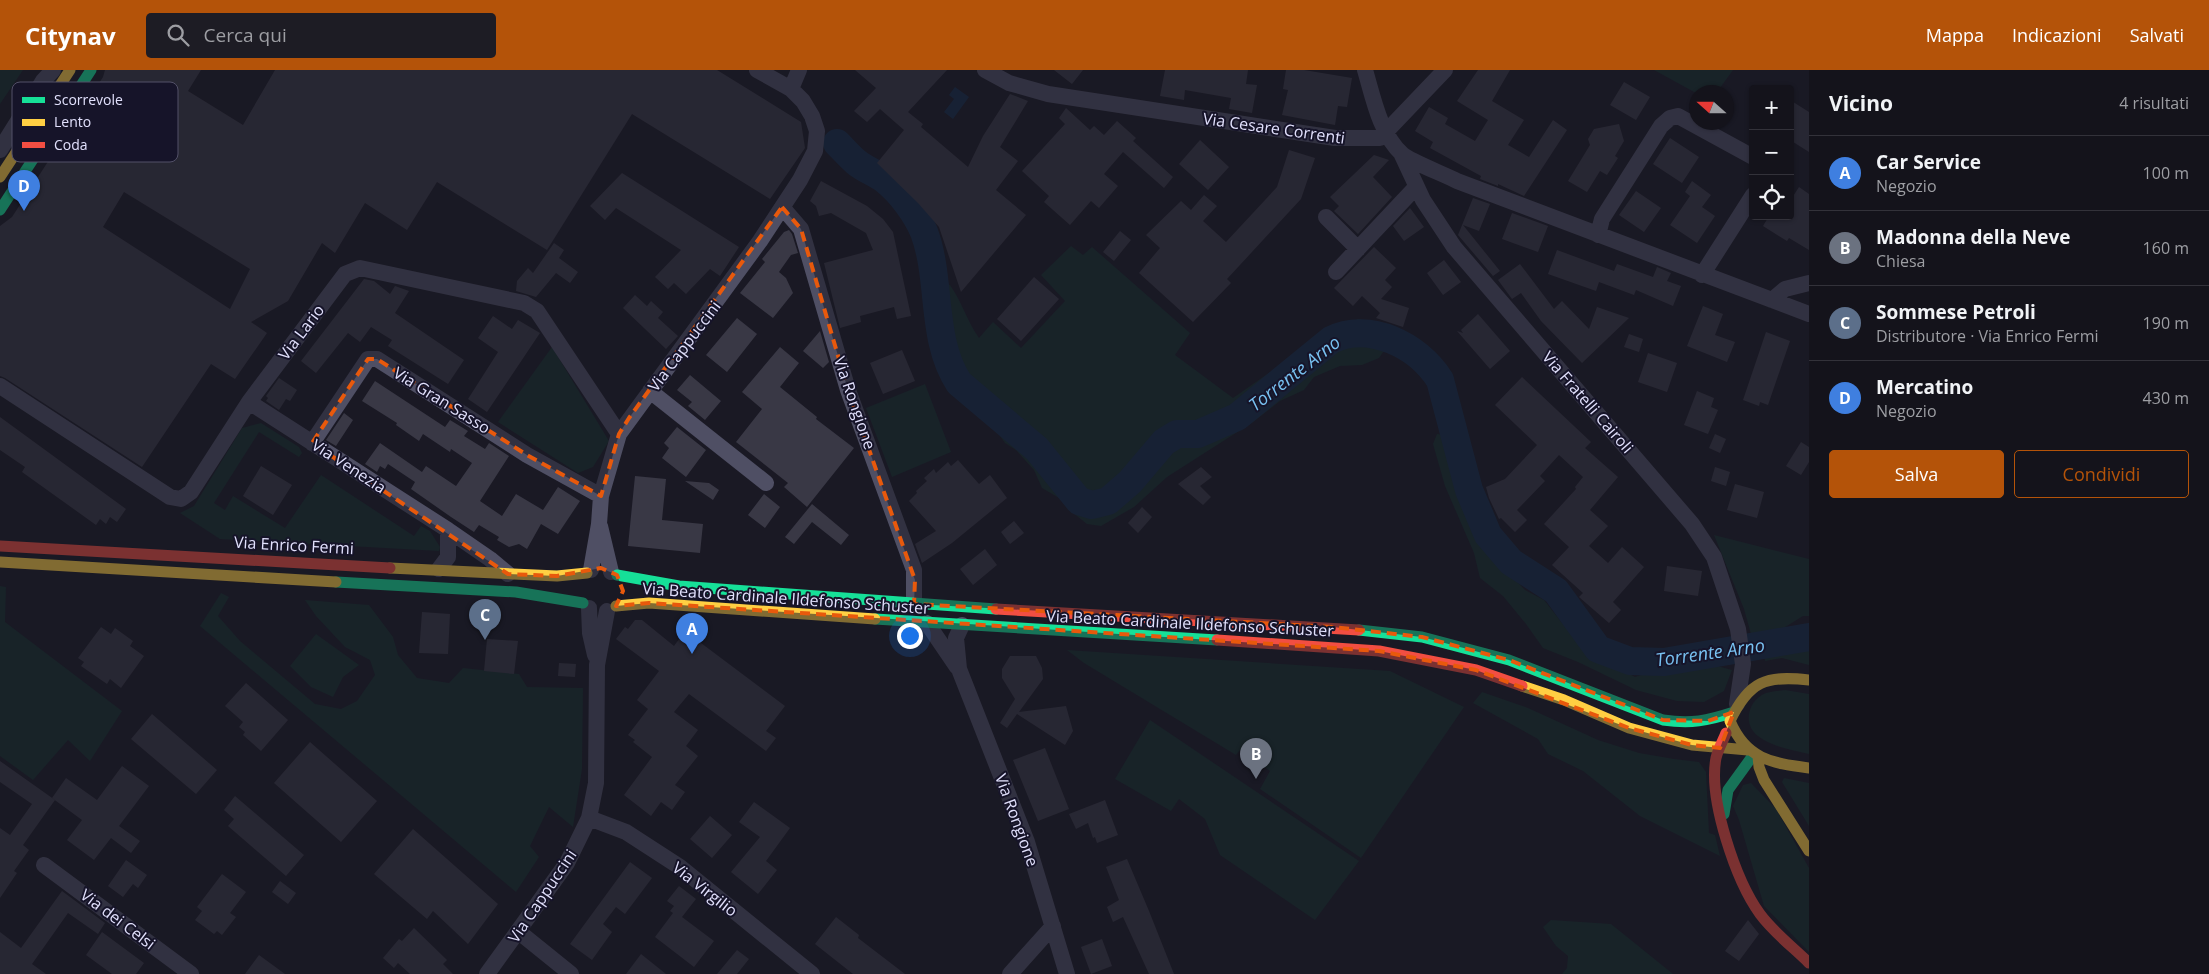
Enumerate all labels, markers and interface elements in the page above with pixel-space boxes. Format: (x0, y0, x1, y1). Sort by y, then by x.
search box (146, 13, 496, 58)
text: Citynav (25, 19, 116, 52)
icon: search (164, 21, 192, 49)
text: Cerca qui (204, 22, 287, 48)
text: Mappa (1926, 23, 1984, 47)
text: Indicazioni (2012, 23, 2102, 47)
text: Salvati (2130, 23, 2184, 47)
legend (12, 82, 178, 162)
north arrow (1689, 85, 1734, 130)
map controls (1749, 85, 1794, 220)
button: + (1749, 85, 1794, 130)
text: Vicino (1829, 89, 1893, 117)
text: Scorrevole (54, 90, 123, 109)
text: 4 risultati (2119, 92, 2189, 114)
street label: Via Cesare Correnti (1202, 107, 1346, 149)
text: Lento (54, 112, 91, 131)
button: − (1749, 130, 1794, 175)
text: Coda (54, 135, 88, 154)
text: Car Service (1876, 149, 1981, 175)
text: A (1839, 162, 1851, 184)
text: 100 m (2143, 162, 2189, 184)
pin: D (8, 170, 40, 211)
button: locate (1749, 175, 1794, 220)
text: Negozio (1876, 175, 1937, 197)
text: Madonna della Neve (1876, 224, 2071, 250)
text: B (1840, 237, 1850, 259)
text: 160 m (2143, 237, 2189, 259)
text: Chiesa (1876, 250, 1925, 272)
street label: Via Cappuccini (643, 296, 725, 396)
text: Sommese Petroli (1876, 299, 2036, 325)
street label: Via Lario (273, 300, 329, 364)
text: C (1840, 312, 1850, 334)
text: 190 m (2143, 312, 2189, 334)
text: Distributore · Via Enrico Fermi (1876, 325, 2099, 347)
water label: Torrente Arno (1243, 330, 1345, 416)
street label: Via Fratelli Cairoli (1538, 346, 1638, 458)
street label: Via Rongione (829, 354, 881, 452)
street label: Via Gran Sasso (389, 361, 495, 439)
text: Mercatino (1876, 374, 1973, 400)
text: D (1839, 387, 1851, 409)
text: 430 m (2143, 387, 2189, 409)
text: Negozio (1876, 400, 1937, 422)
street label: Via Venezia (308, 434, 390, 498)
button: Salva (1829, 450, 2004, 498)
button: Condividi (2014, 450, 2189, 498)
street label: Via Enrico Fermi (234, 531, 354, 559)
street label: Via Beato Cardinale Ildefonso Schuster (642, 577, 931, 619)
pin: C (469, 599, 501, 640)
street label: Via Beato Cardinale Ildefonso Schuster (1046, 604, 1335, 642)
pin: A (676, 613, 708, 654)
your location (897, 623, 923, 649)
water label: Torrente Arno (1654, 632, 1766, 672)
pin: B (1240, 738, 1272, 779)
street label: Via Rongione (990, 771, 1044, 869)
street label: Via Cappuccini (503, 845, 581, 947)
street label: Via Virgilio (668, 857, 742, 921)
street label: Via dei Celsi (76, 884, 160, 954)

